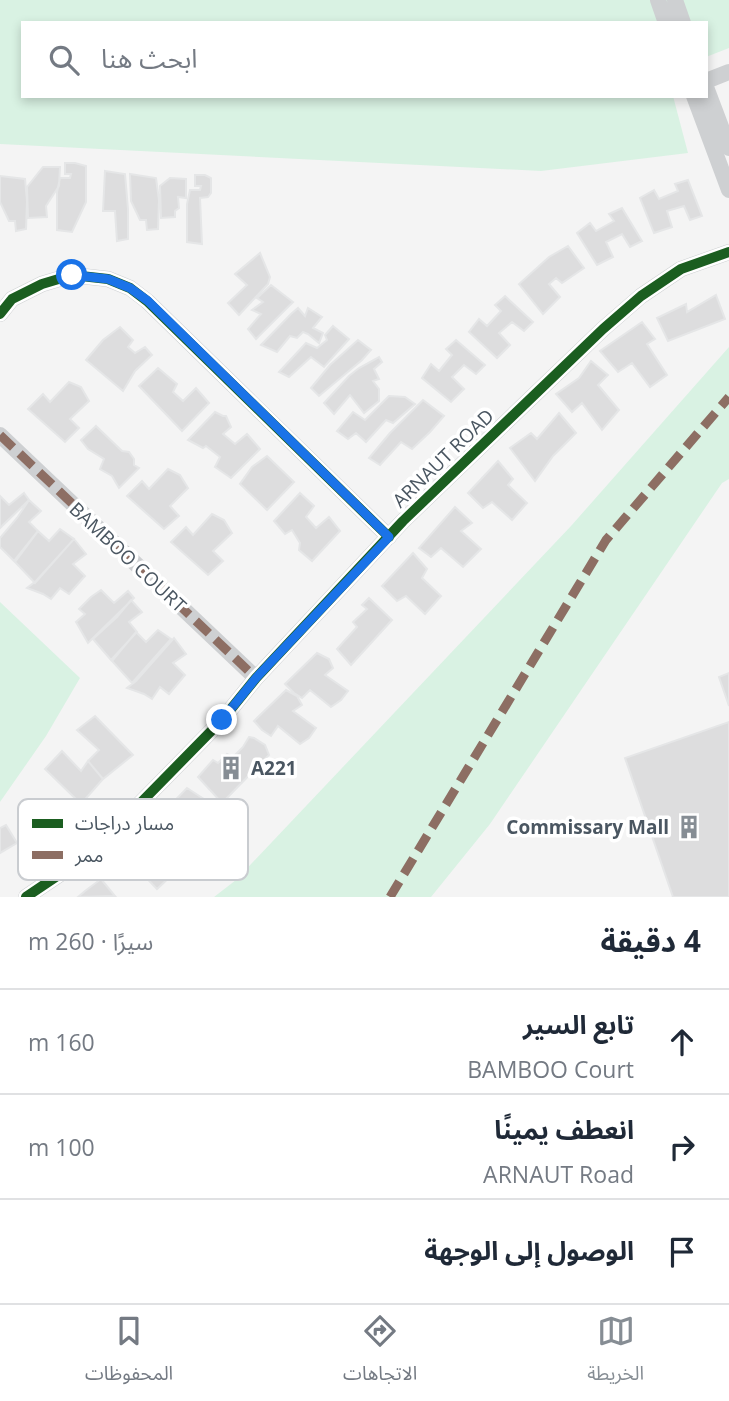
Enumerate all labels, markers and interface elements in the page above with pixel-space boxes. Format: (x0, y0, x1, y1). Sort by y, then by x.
search box (21, 21, 708, 98)
text: ابحث هنا (101, 40, 197, 76)
icon: search (45, 41, 83, 79)
route start (56, 259, 87, 290)
street label: ARNAUT ROAD (387, 403, 499, 513)
street label: BAMBOO COURT (64, 496, 192, 618)
route end (206, 704, 237, 735)
building icon: A221 (217, 754, 245, 782)
place label: A221 (251, 755, 297, 781)
legend (18, 799, 248, 880)
text: مسار دراجات (75, 810, 174, 836)
building icon: Commissary Mall (675, 813, 703, 841)
place label: Commissary Mall (506, 814, 669, 840)
text: ممر (74, 842, 103, 868)
text: 4 دقيقة (601, 920, 701, 961)
text: سيرًا · 260 m (28, 925, 153, 957)
text: تابع السير (523, 1006, 634, 1042)
icon: ahead (663, 1023, 701, 1061)
text: 160 m (28, 1026, 95, 1058)
text: BAMBOO Court (467, 1053, 634, 1085)
text: انعطف يمينًا (494, 1111, 634, 1147)
icon: right (663, 1128, 701, 1166)
text: 100 m (28, 1131, 95, 1163)
text: ARNAUT Road (483, 1158, 634, 1190)
text: الوصول إلى الوجهة (424, 1232, 634, 1268)
icon: arrive (663, 1233, 701, 1271)
tab: المحفوظات (85, 1312, 173, 1394)
tab: الاتجاهات (343, 1312, 417, 1394)
tab: الخريطة (587, 1312, 644, 1394)

